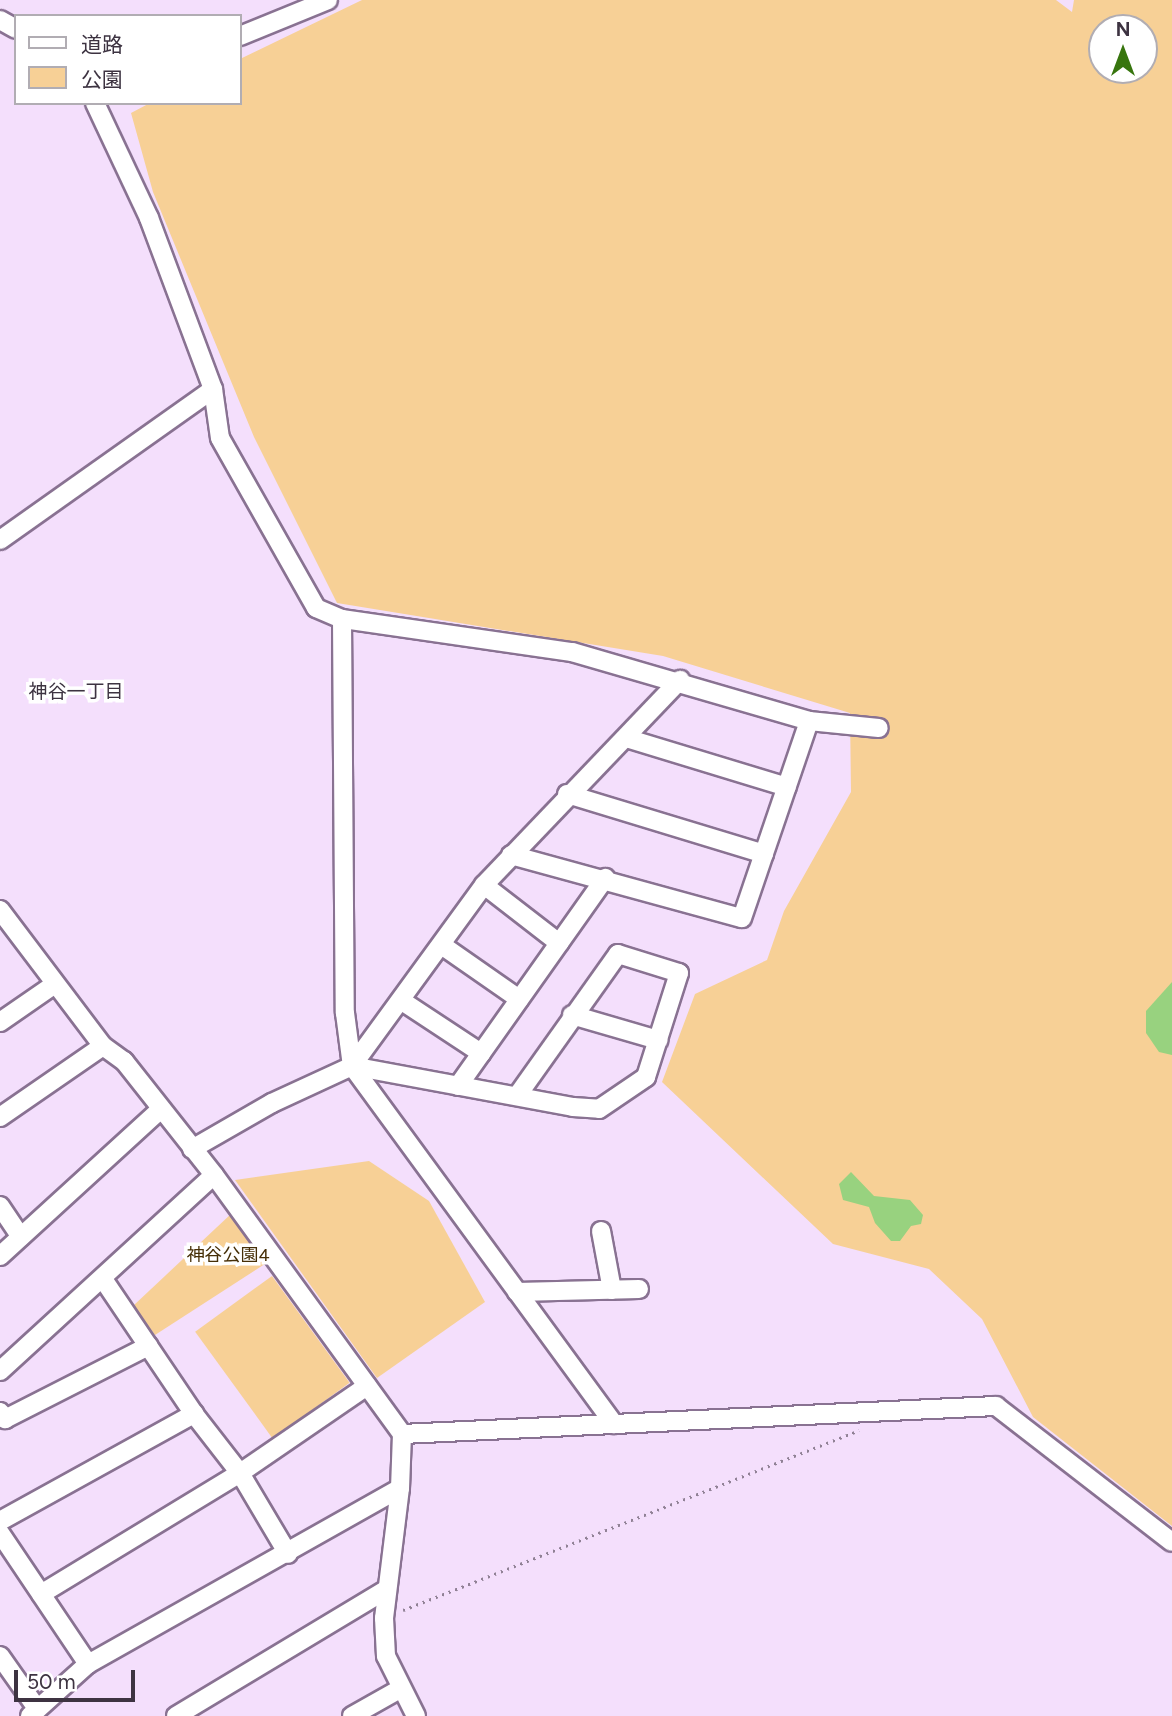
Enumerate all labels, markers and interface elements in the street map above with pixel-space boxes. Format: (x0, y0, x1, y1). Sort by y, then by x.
legend (14, 14, 242, 105)
north arrow (1088, 14, 1158, 84)
text: N (1116, 18, 1130, 41)
text: 道路 (81, 32, 123, 57)
text: 公園 (81, 67, 123, 92)
district label: 神谷一丁目 (29, 681, 123, 703)
park label: 神谷公園4 (186, 1244, 270, 1266)
scale bar (18, 1656, 138, 1700)
text: 50 m (27, 1669, 76, 1694)

